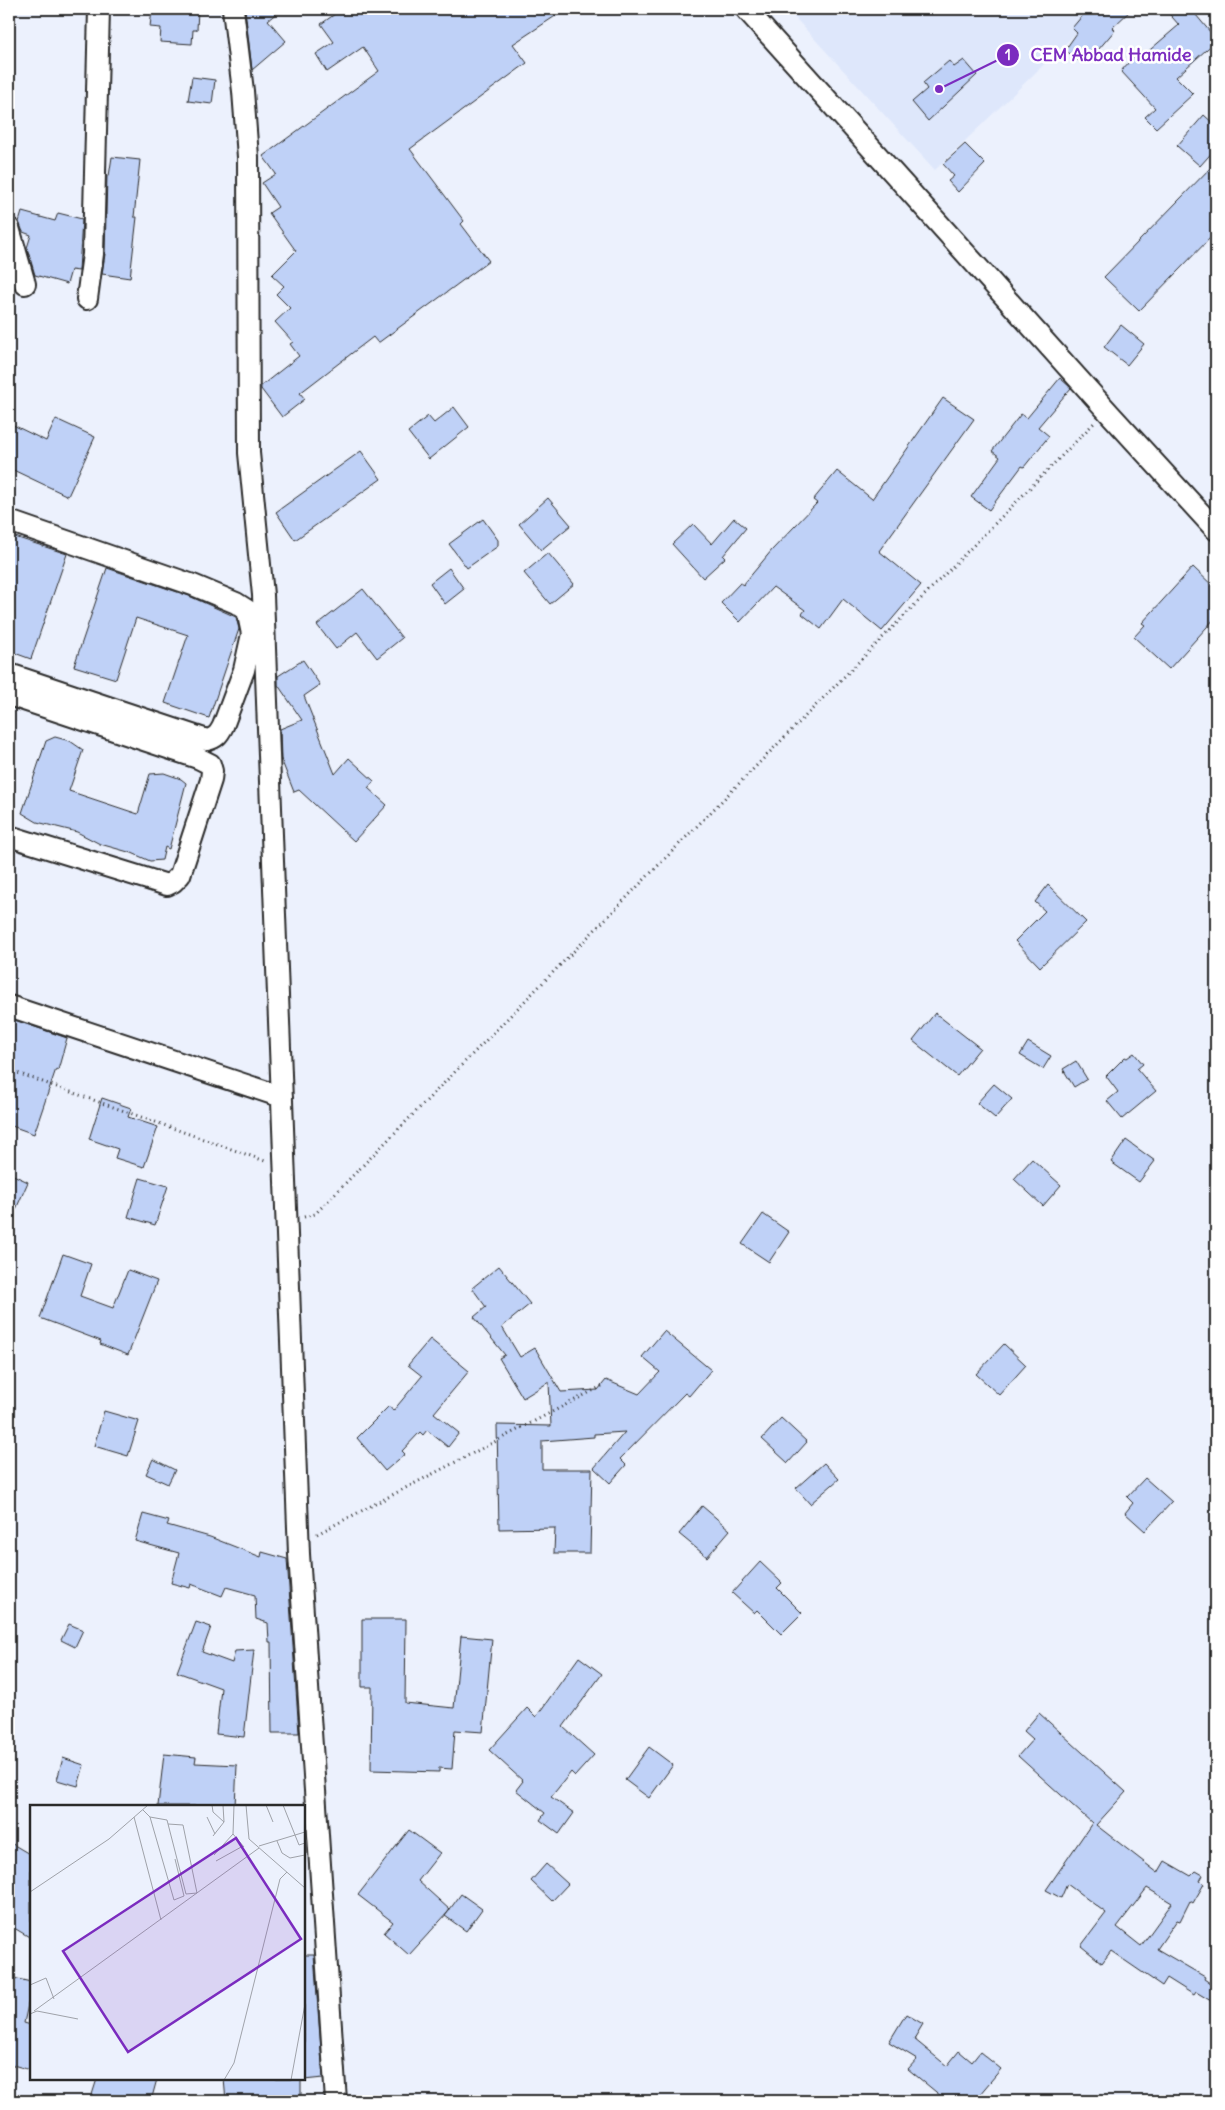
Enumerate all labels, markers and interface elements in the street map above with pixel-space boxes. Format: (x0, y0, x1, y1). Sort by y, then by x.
callout: CEM Abbad Hamide (995, 38, 1201, 71)
text: CEM Abbad Hamide (1031, 43, 1192, 66)
text: 1 (1005, 45, 1011, 64)
inset map (30, 1805, 305, 2080)

